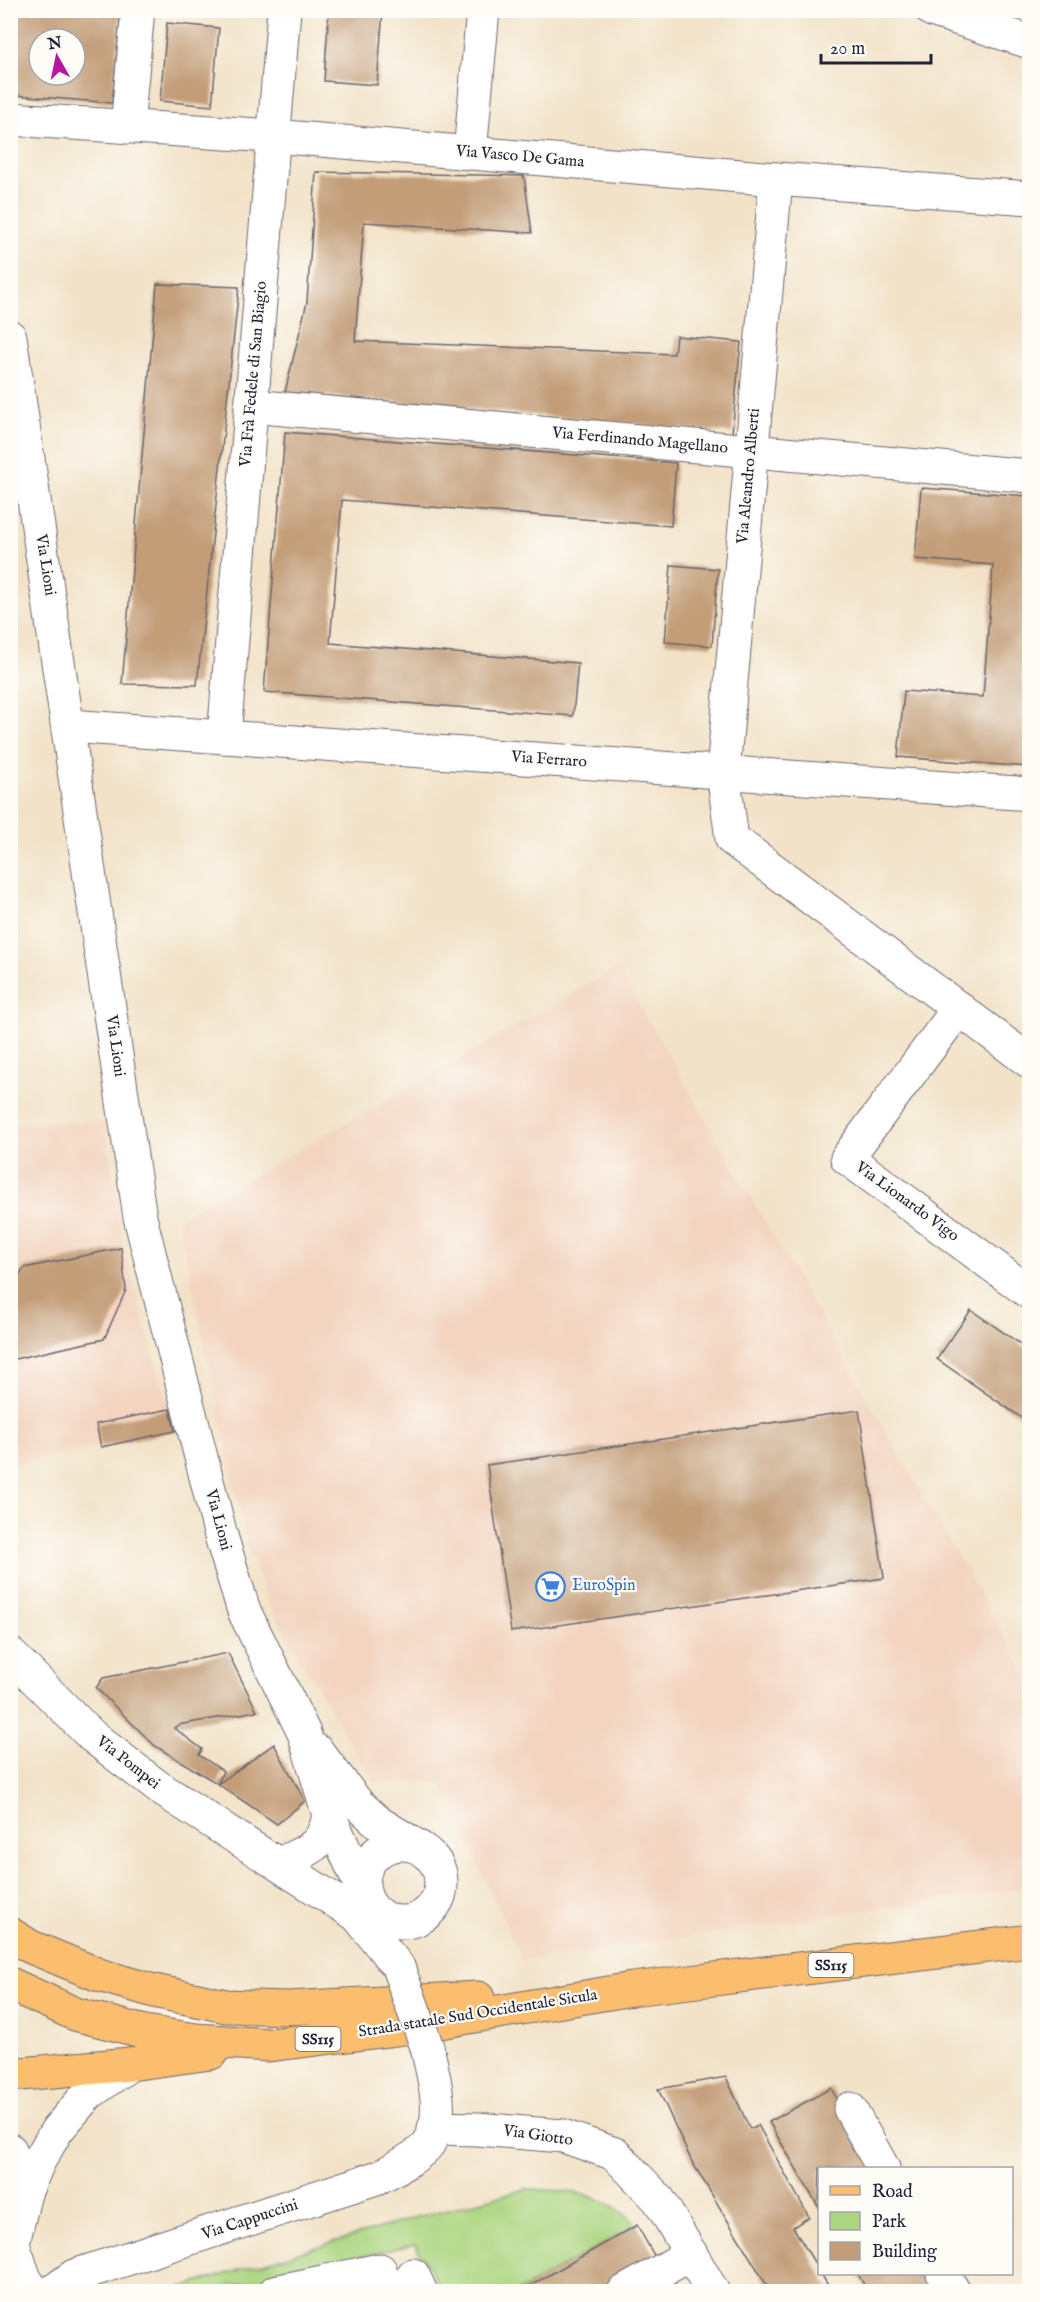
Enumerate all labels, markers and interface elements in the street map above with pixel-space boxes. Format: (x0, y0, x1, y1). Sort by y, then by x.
north arrow (27, 27, 87, 87)
scale bar (821, 27, 930, 65)
text: N (46, 33, 64, 55)
text: 20 m (830, 38, 865, 61)
street label: Via Vasco De Gama (454, 141, 585, 173)
street label: Via Frà Fedele di San Biagio (236, 280, 272, 469)
street label: Via Aleandro Alberti (733, 407, 765, 546)
street label: Via Ferdinando Magellano (550, 423, 729, 459)
street label: Via Lioni (30, 532, 60, 597)
street label: Via Ferraro (510, 747, 588, 773)
street label: Via Lioni (101, 1013, 129, 1078)
street label: Via Lionardo Vigo (850, 1157, 963, 1247)
street label: Via Lioni (200, 1486, 236, 1553)
supermarket icon: EuroSpin (535, 1570, 567, 1602)
place label: EuroSpin (572, 1576, 636, 1596)
street label: Via Pompei (91, 1731, 164, 1794)
road number: SS115 (808, 1953, 854, 1977)
street label: Strada statale Sud Occidentale Sicula (357, 1985, 599, 2043)
road number: SS115 (296, 2027, 340, 2051)
street label: Via Giotto (501, 2121, 575, 2151)
legend (818, 2167, 1013, 2275)
text: Road (872, 2181, 913, 2204)
street label: Via Cappuccini (198, 2195, 301, 2245)
text: Park (872, 2211, 907, 2234)
text: Building (872, 2241, 937, 2264)

